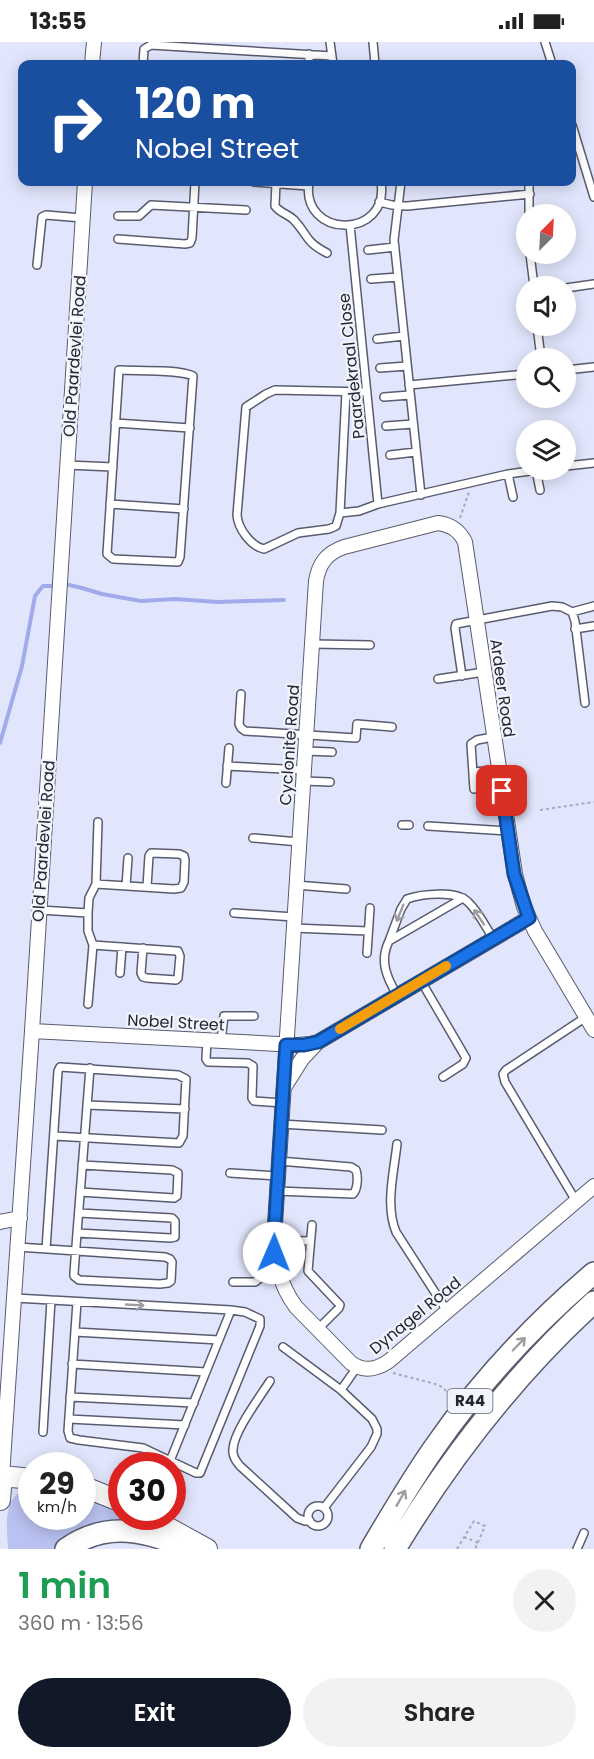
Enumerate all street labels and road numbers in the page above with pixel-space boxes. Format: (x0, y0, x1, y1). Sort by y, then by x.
street label: Old Paardevlei Road (57, 275, 92, 438)
street label: Paardekraal Close (332, 292, 371, 440)
street label: Ardeer Road (484, 637, 521, 739)
street label: Cyclonite Road (274, 684, 305, 806)
street label: Old Paardevlei Road (26, 760, 61, 923)
street label: Nobel Street (127, 1008, 225, 1037)
street label: Dynagel Road (365, 1271, 466, 1360)
road number: R44 (448, 1389, 492, 1413)

